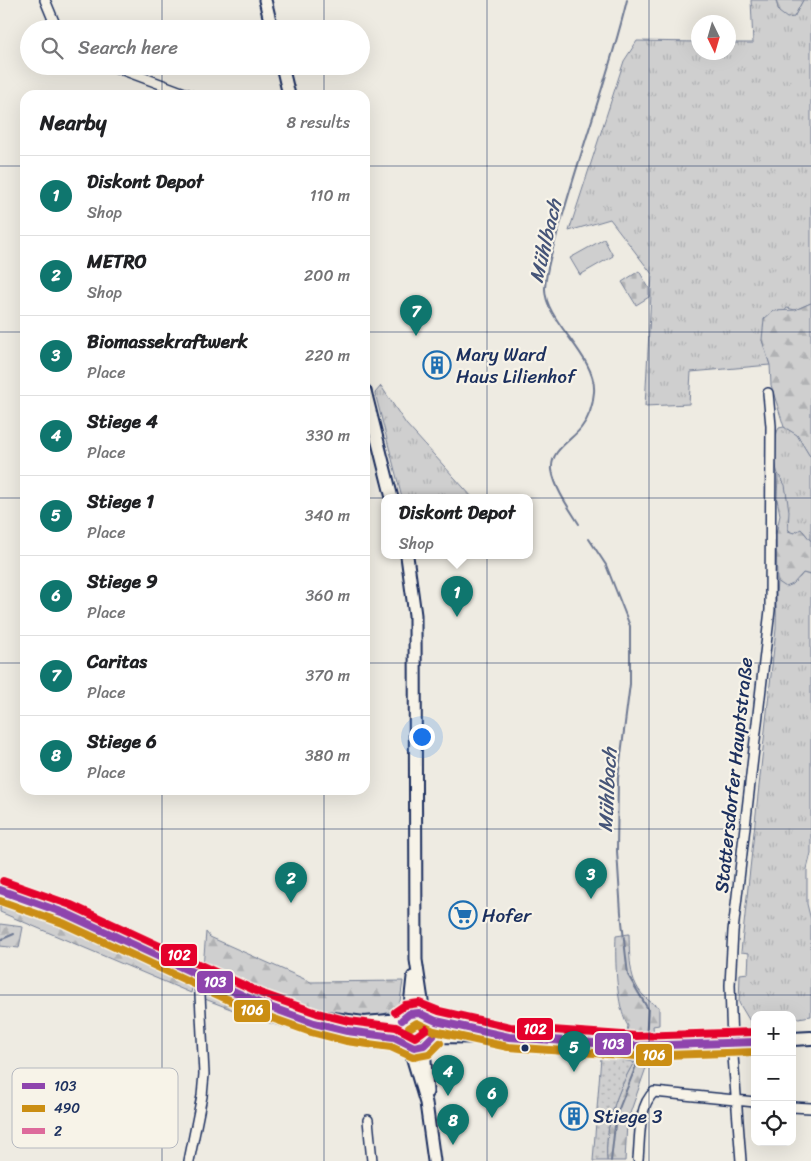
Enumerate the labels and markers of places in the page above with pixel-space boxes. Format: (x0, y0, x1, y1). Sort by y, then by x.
pin: 7 (400, 295, 432, 336)
place label: Mary Ward Haus Lilienhof (456, 338, 578, 393)
building icon: Mary Ward Haus Lilienhof (422, 350, 452, 380)
pin: 1 (441, 576, 473, 617)
pin: 3 (575, 858, 607, 899)
pin: 2 (275, 862, 307, 903)
place label: Hofer (482, 899, 532, 932)
supermarket icon: Hofer (448, 900, 478, 930)
pin: 5 (558, 1031, 590, 1072)
unlabelled marker (520, 1043, 530, 1053)
pin: 4 (432, 1055, 464, 1096)
pin: 6 (476, 1077, 508, 1118)
place label: Stiege 3 (593, 1100, 663, 1133)
building icon: Stiege 3 (559, 1101, 589, 1131)
pin: 8 (437, 1104, 469, 1145)

